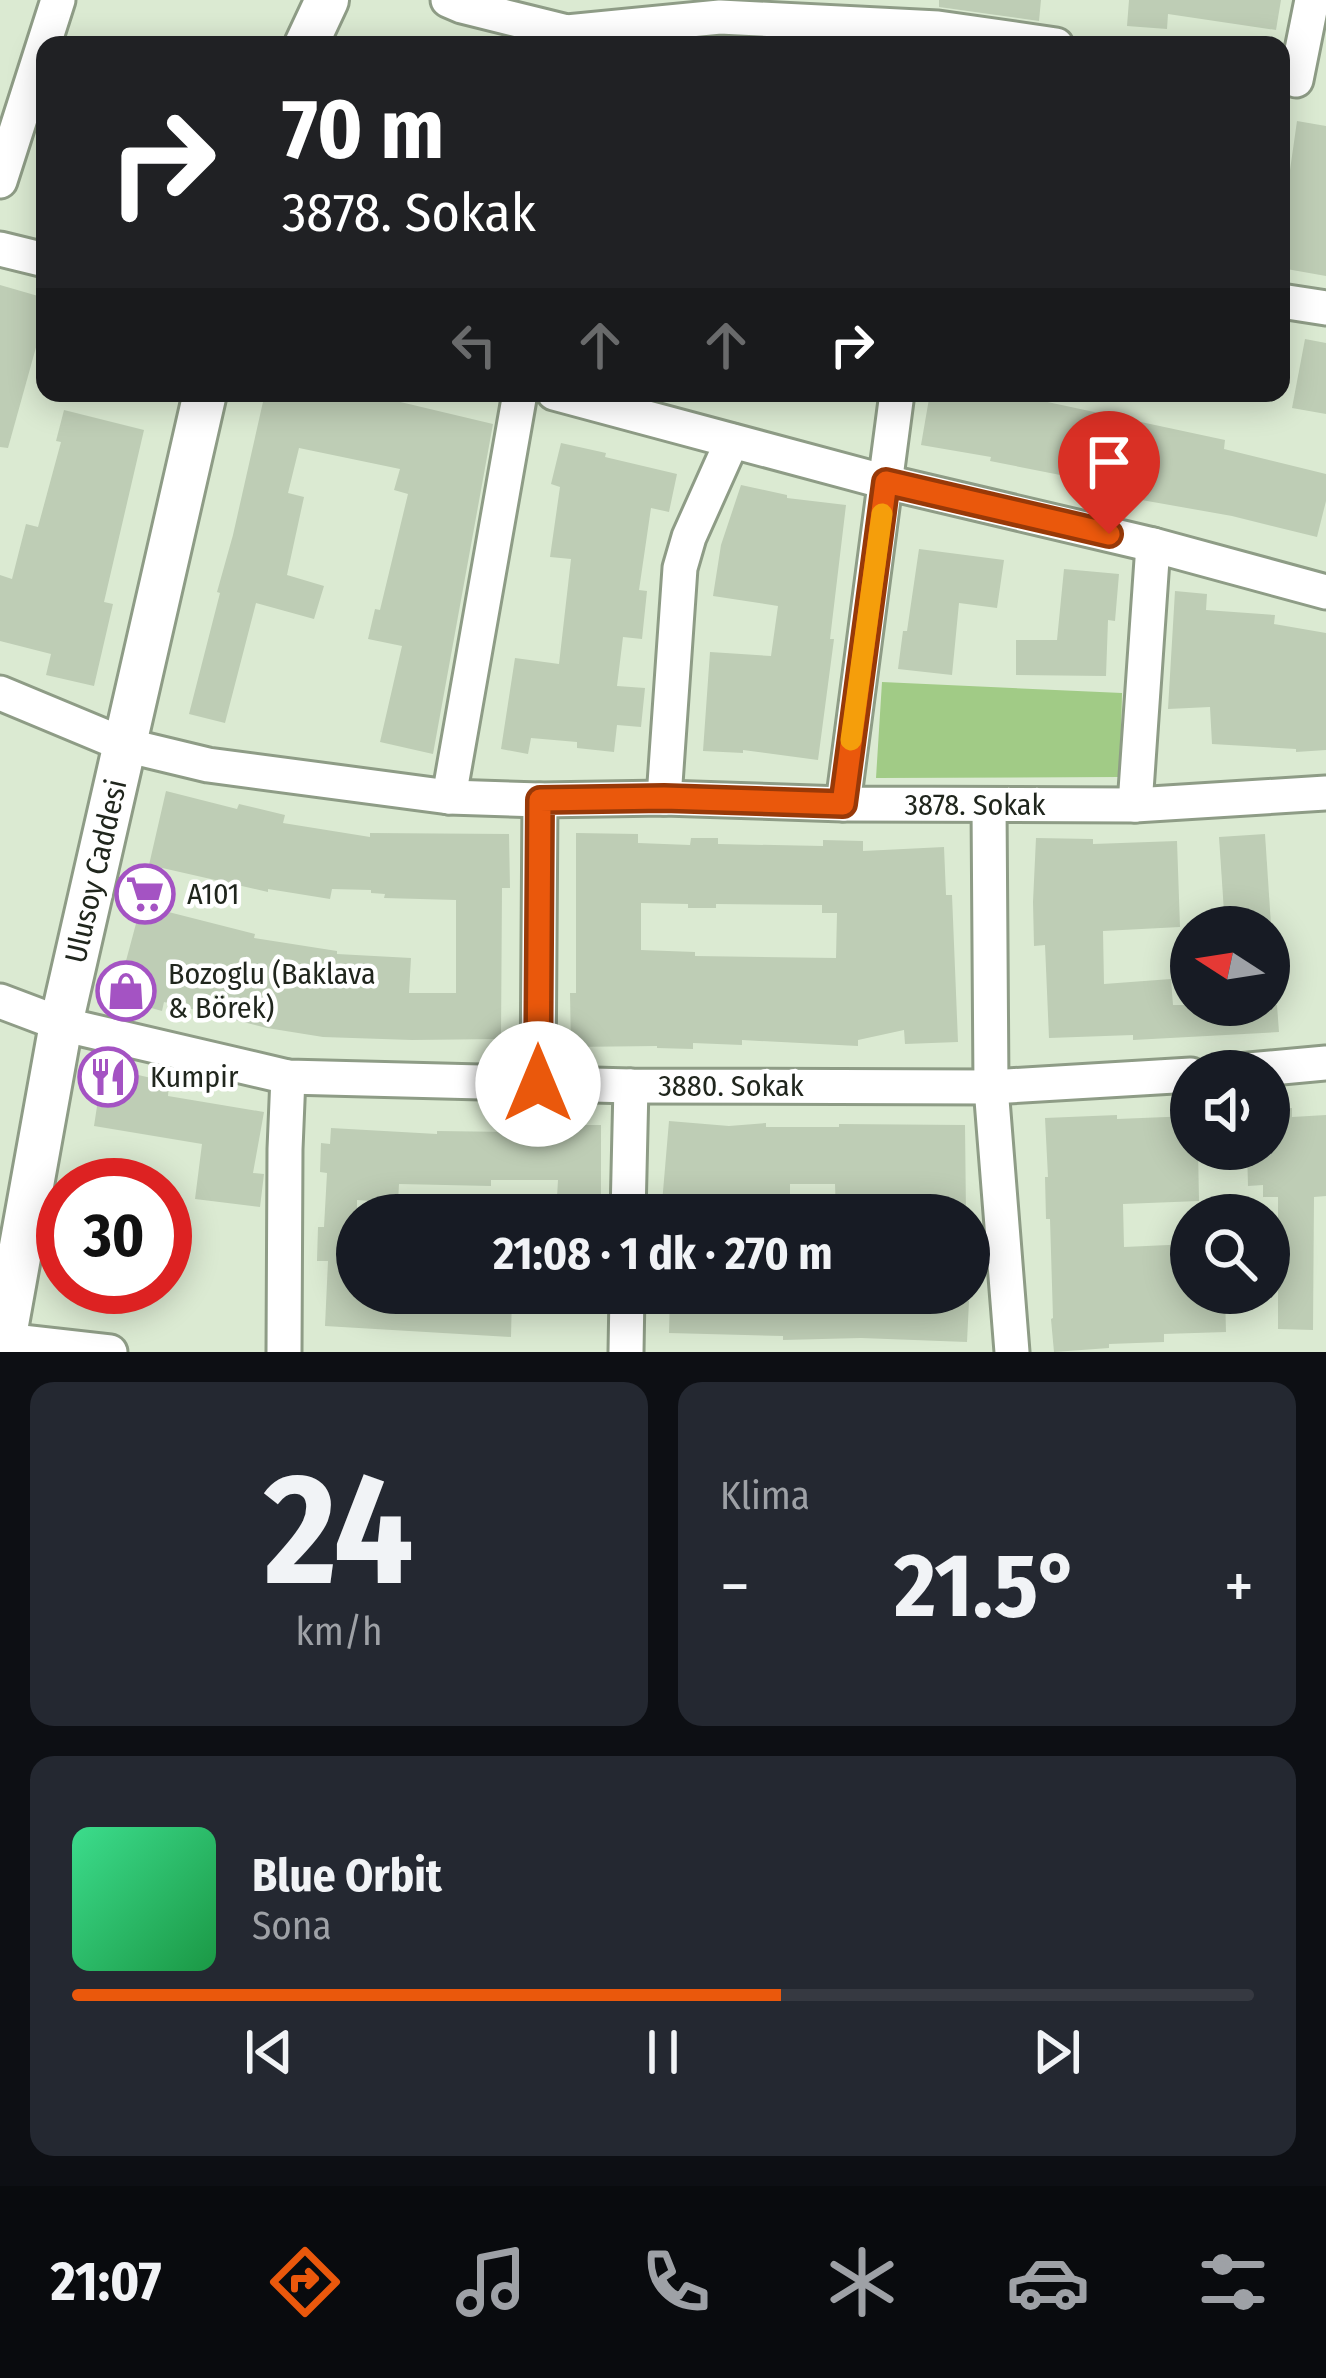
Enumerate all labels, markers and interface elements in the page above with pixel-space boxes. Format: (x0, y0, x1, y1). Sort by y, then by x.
text: 70 m (282, 79, 444, 180)
icon: right (84, 84, 240, 240)
text: 3878. Sokak (282, 181, 536, 245)
icon: left (441, 312, 507, 378)
icon: ahead (567, 312, 633, 378)
icon: ahead (693, 312, 759, 378)
icon: right (819, 312, 885, 378)
pin (1058, 411, 1160, 534)
icon: arrive (1076, 429, 1142, 495)
street label: Ulusoy Caddesi (57, 776, 135, 966)
street label: 3878. Sokak (905, 787, 1046, 823)
supermarket icon: A101 (114, 863, 176, 925)
place label: A101 (187, 876, 240, 912)
north arrow (1170, 906, 1290, 1026)
map controls (1170, 906, 1290, 1314)
place label: Bozoglu (Baklava & Börek) (168, 956, 376, 1026)
shop icon: Bozoglu (Baklava & Börek) (95, 960, 157, 1022)
position arrow (475, 1021, 601, 1147)
restaurant icon: Kumpir (77, 1046, 139, 1108)
button: sound (1170, 1050, 1290, 1170)
place label: Kumpir (150, 1059, 239, 1095)
street label: 3880. Sokak (658, 1068, 804, 1104)
speed limit sign: 30 (36, 1158, 192, 1314)
button: search (1170, 1194, 1290, 1314)
text: 21:08 · 1 dk · 270 m (493, 1227, 833, 1281)
text: 24 (264, 1437, 414, 1624)
text: Klima (720, 1473, 810, 1519)
text: 21.5° (894, 1532, 1079, 1640)
text: − (720, 1547, 750, 1626)
text: + (1224, 1547, 1254, 1626)
text: km/h (296, 1609, 382, 1655)
text: Blue Orbit (252, 1849, 442, 1903)
text: Sona (252, 1903, 332, 1949)
icon: previous (236, 2019, 302, 2085)
icon: pause (630, 2019, 696, 2085)
icon: next (1024, 2019, 1090, 2085)
icon: directions (263, 2240, 347, 2324)
icon: music (449, 2240, 533, 2324)
icon: phone (634, 2240, 718, 2324)
icon: climate (820, 2240, 904, 2324)
icon: car (1006, 2240, 1090, 2324)
icon: filters (1191, 2240, 1275, 2324)
text: 21:07 (51, 2250, 162, 2314)

